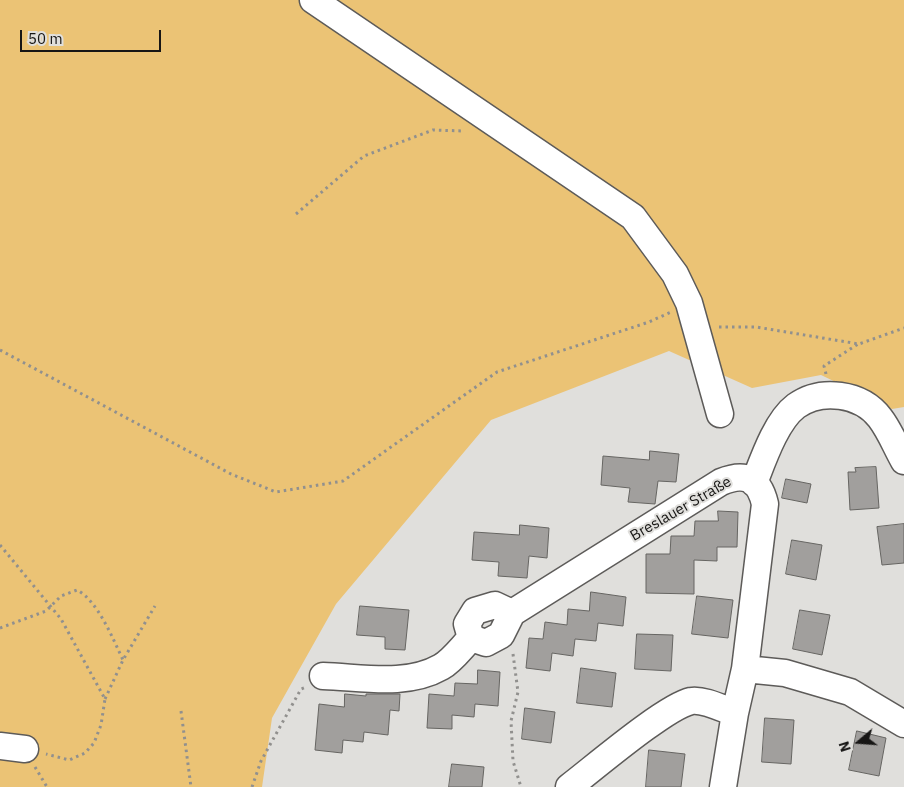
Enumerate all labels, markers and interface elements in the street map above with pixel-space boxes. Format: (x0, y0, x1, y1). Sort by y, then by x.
scale bar (22, 20, 164, 52)
text: 50 m (28, 29, 63, 48)
street label: Breslauer Straße (627, 473, 735, 545)
north arrow (834, 717, 884, 767)
text: N (835, 739, 855, 754)

